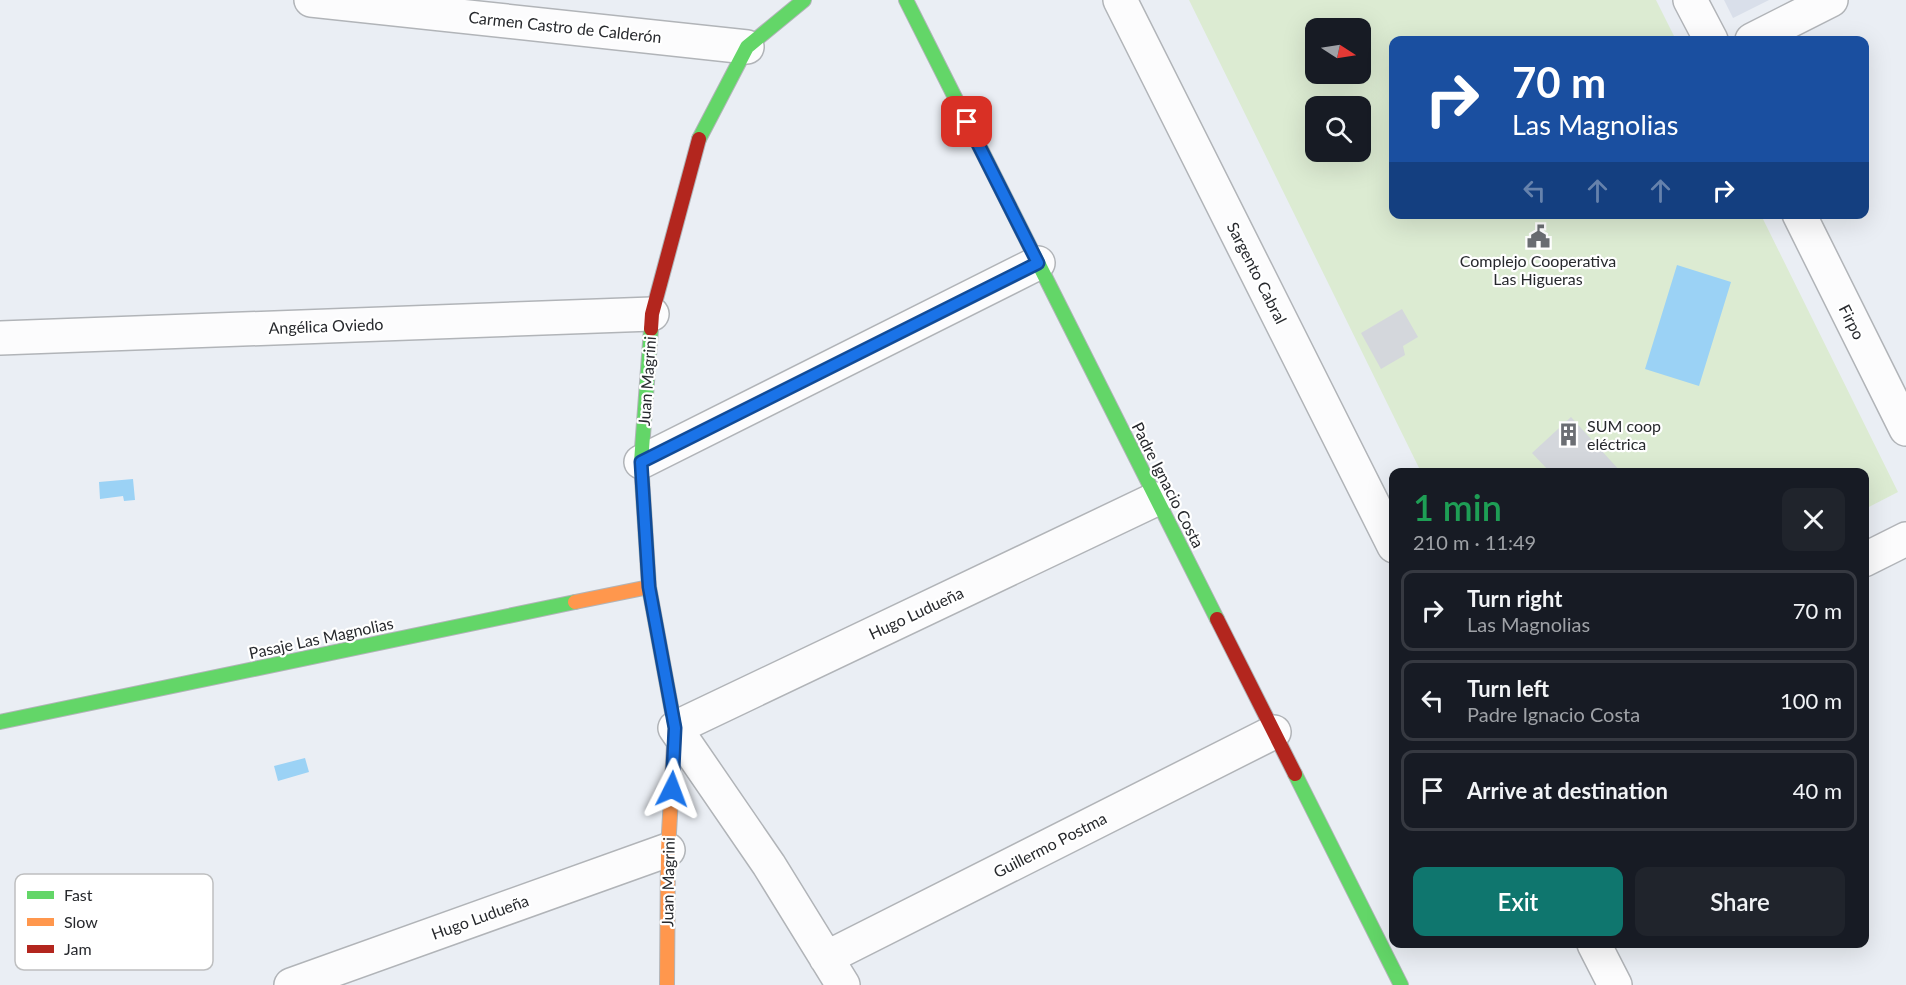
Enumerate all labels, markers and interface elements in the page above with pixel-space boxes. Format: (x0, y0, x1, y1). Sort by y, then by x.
street label: Carmen Castro de Calderón (468, 7, 662, 46)
north arrow (1305, 18, 1371, 84)
map controls (1305, 18, 1371, 162)
text: 70 m (1512, 57, 1606, 107)
icon: right (1413, 60, 1491, 138)
pin (941, 96, 992, 147)
button: search (1305, 96, 1371, 162)
icon: arrive (950, 105, 983, 138)
text: Las Magnolias (1512, 108, 1678, 141)
icon: left (1518, 174, 1551, 207)
icon: ahead (1581, 174, 1614, 207)
icon: ahead (1644, 174, 1677, 207)
icon: right (1707, 174, 1740, 207)
street label: Sargento Cabral (1224, 219, 1291, 327)
public building icon: Complejo Cooperativa Las Higueras (1525, 223, 1551, 249)
place label: Complejo Cooperativa Las Higueras (1460, 251, 1616, 288)
street label: Firpo (1836, 301, 1869, 342)
street label: Angélica Oviedo (268, 314, 384, 337)
street label: Juan Magrini (634, 336, 659, 426)
place label: SUM coop eléctrica (1587, 416, 1661, 453)
street label: Padre Ignacio Costa (1129, 419, 1208, 551)
building icon: SUM coop eléctrica (1556, 422, 1582, 448)
text: 1 min (1413, 485, 1502, 529)
button: close (1782, 488, 1845, 551)
text: 210 m · 11:49 (1413, 530, 1536, 554)
street label: Hugo Ludueña (865, 582, 966, 643)
text: Turn right (1467, 585, 1562, 612)
icon: right (1416, 594, 1449, 627)
text: 70 m (1793, 597, 1842, 624)
text: Las Magnolias (1467, 612, 1590, 636)
street label: Pasaje Las Magnolias (247, 613, 395, 662)
text: Turn left (1467, 675, 1549, 702)
icon: left (1416, 684, 1449, 717)
text: 100 m (1780, 687, 1842, 714)
text: Padre Ignacio Costa (1467, 702, 1640, 726)
position arrow (640, 757, 704, 821)
icon: arrive (1416, 774, 1449, 807)
text: Arrive at destination (1467, 777, 1668, 804)
text: 40 m (1793, 777, 1842, 804)
street label: Guillermo Postma (990, 808, 1110, 881)
street label: Juan Magrini (657, 837, 678, 927)
button: Exit (1413, 867, 1623, 936)
button: Share (1635, 867, 1845, 936)
legend (15, 874, 213, 970)
text: Fast (64, 885, 93, 904)
street label: Hugo Ludueña (429, 890, 531, 943)
text: Slow (64, 912, 98, 931)
text: Jam (64, 939, 92, 958)

